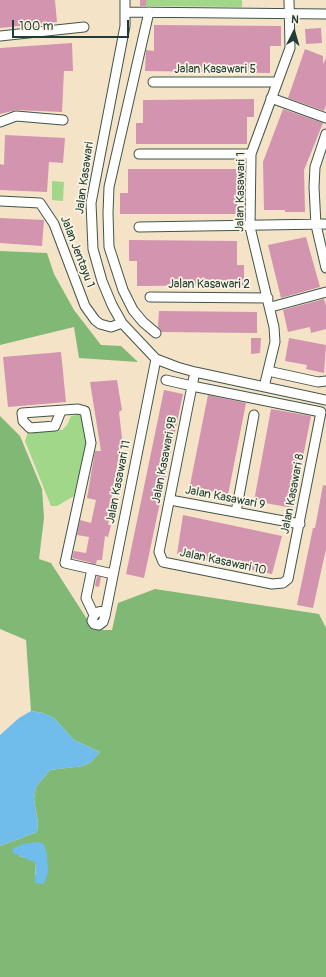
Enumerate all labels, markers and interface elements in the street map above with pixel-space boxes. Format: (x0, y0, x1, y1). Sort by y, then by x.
scale bar (14, 12, 131, 38)
north arrow (274, 12, 314, 52)
text: N (291, 13, 299, 26)
text: 100 m (19, 19, 53, 34)
street label: Jalan Kasawari 5 (174, 63, 256, 77)
street label: Jalan Kasawari (73, 141, 97, 215)
street label: Jalan Kasawari 1 (233, 152, 249, 232)
street label: Jalan Jentayu 1 (57, 214, 97, 290)
street label: Jalan Kasawari 2 (168, 278, 250, 292)
street label: Jalan Kasawari 9B (150, 415, 180, 505)
street label: Jalan Kasawari 11 (104, 439, 134, 525)
street label: Jalan Kasawari 8 (278, 453, 308, 535)
street label: Jalan Kasawari 9 (184, 483, 266, 513)
street label: Jalan Kasawari 10 (178, 546, 268, 578)

